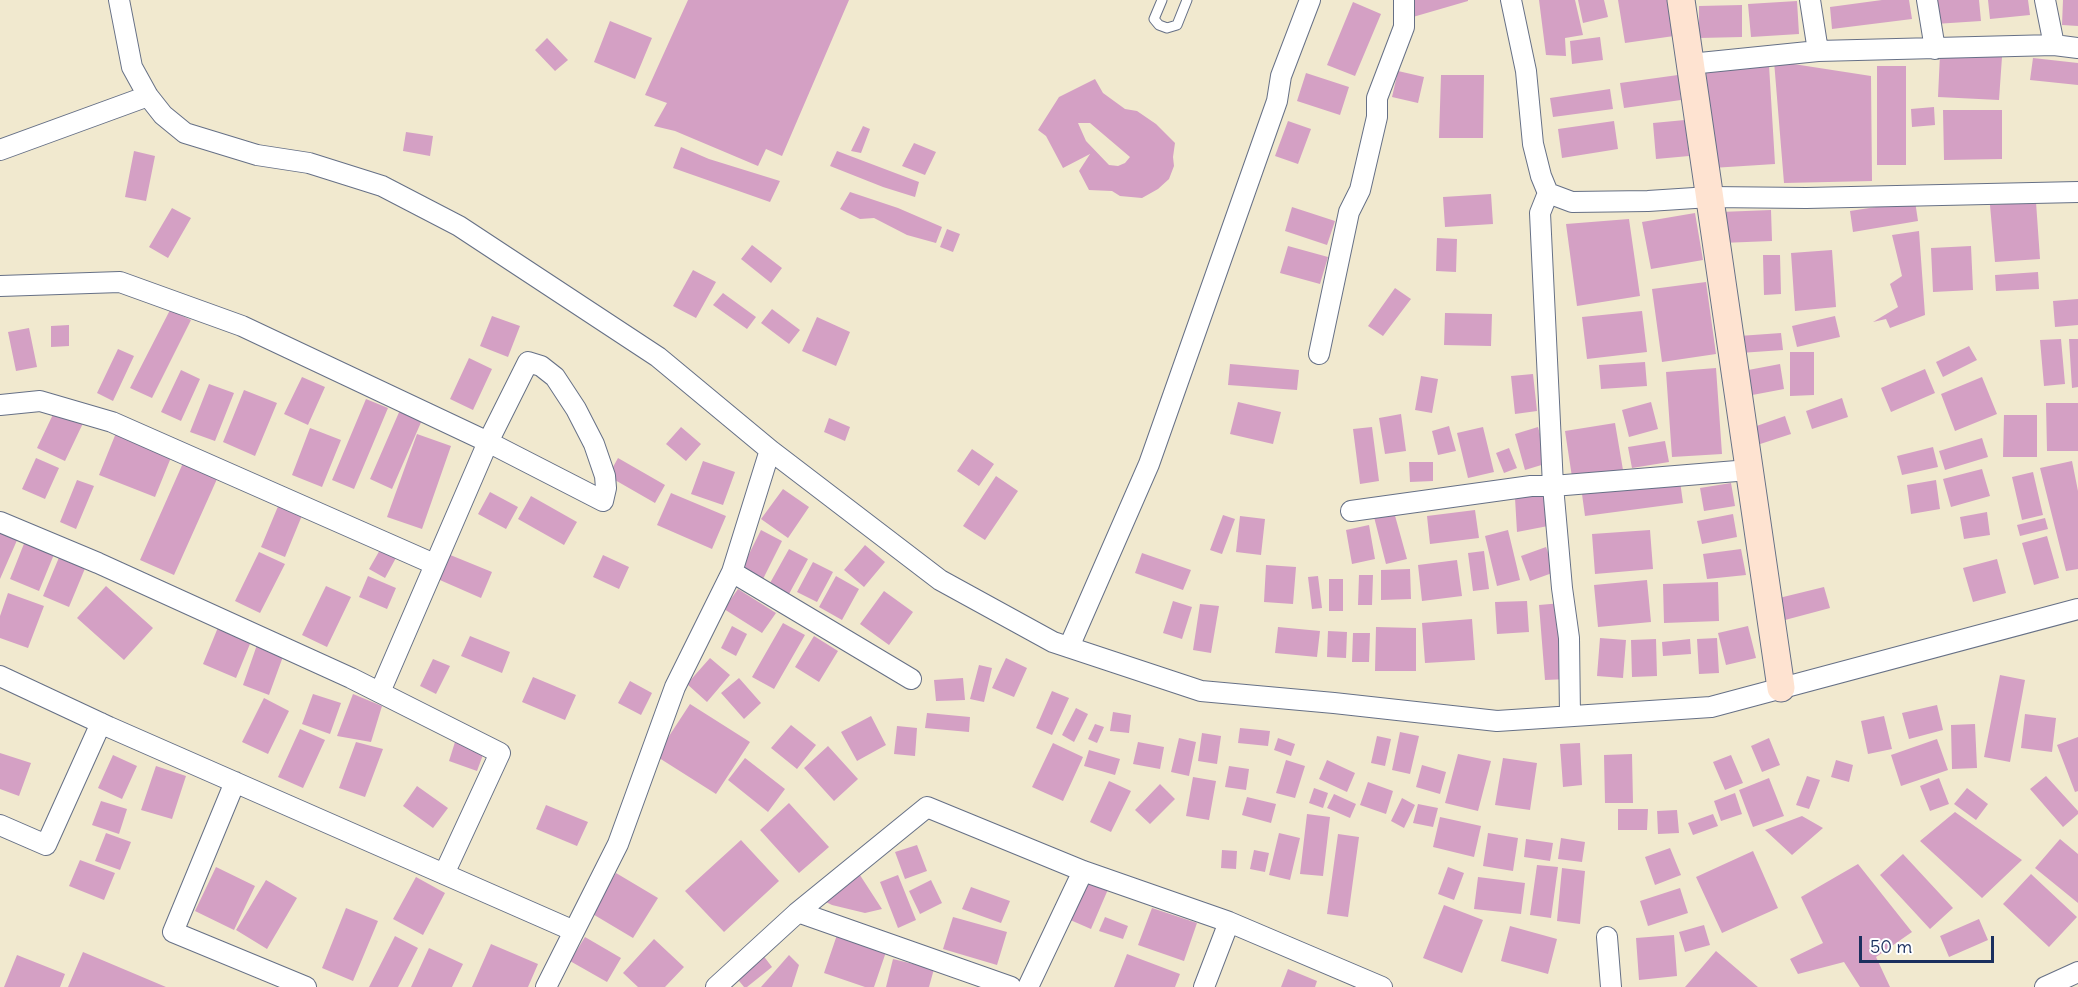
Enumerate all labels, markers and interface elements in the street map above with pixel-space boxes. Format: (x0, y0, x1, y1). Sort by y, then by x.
scale bar (1862, 924, 1997, 962)
text: 50 m (1870, 935, 1912, 958)

